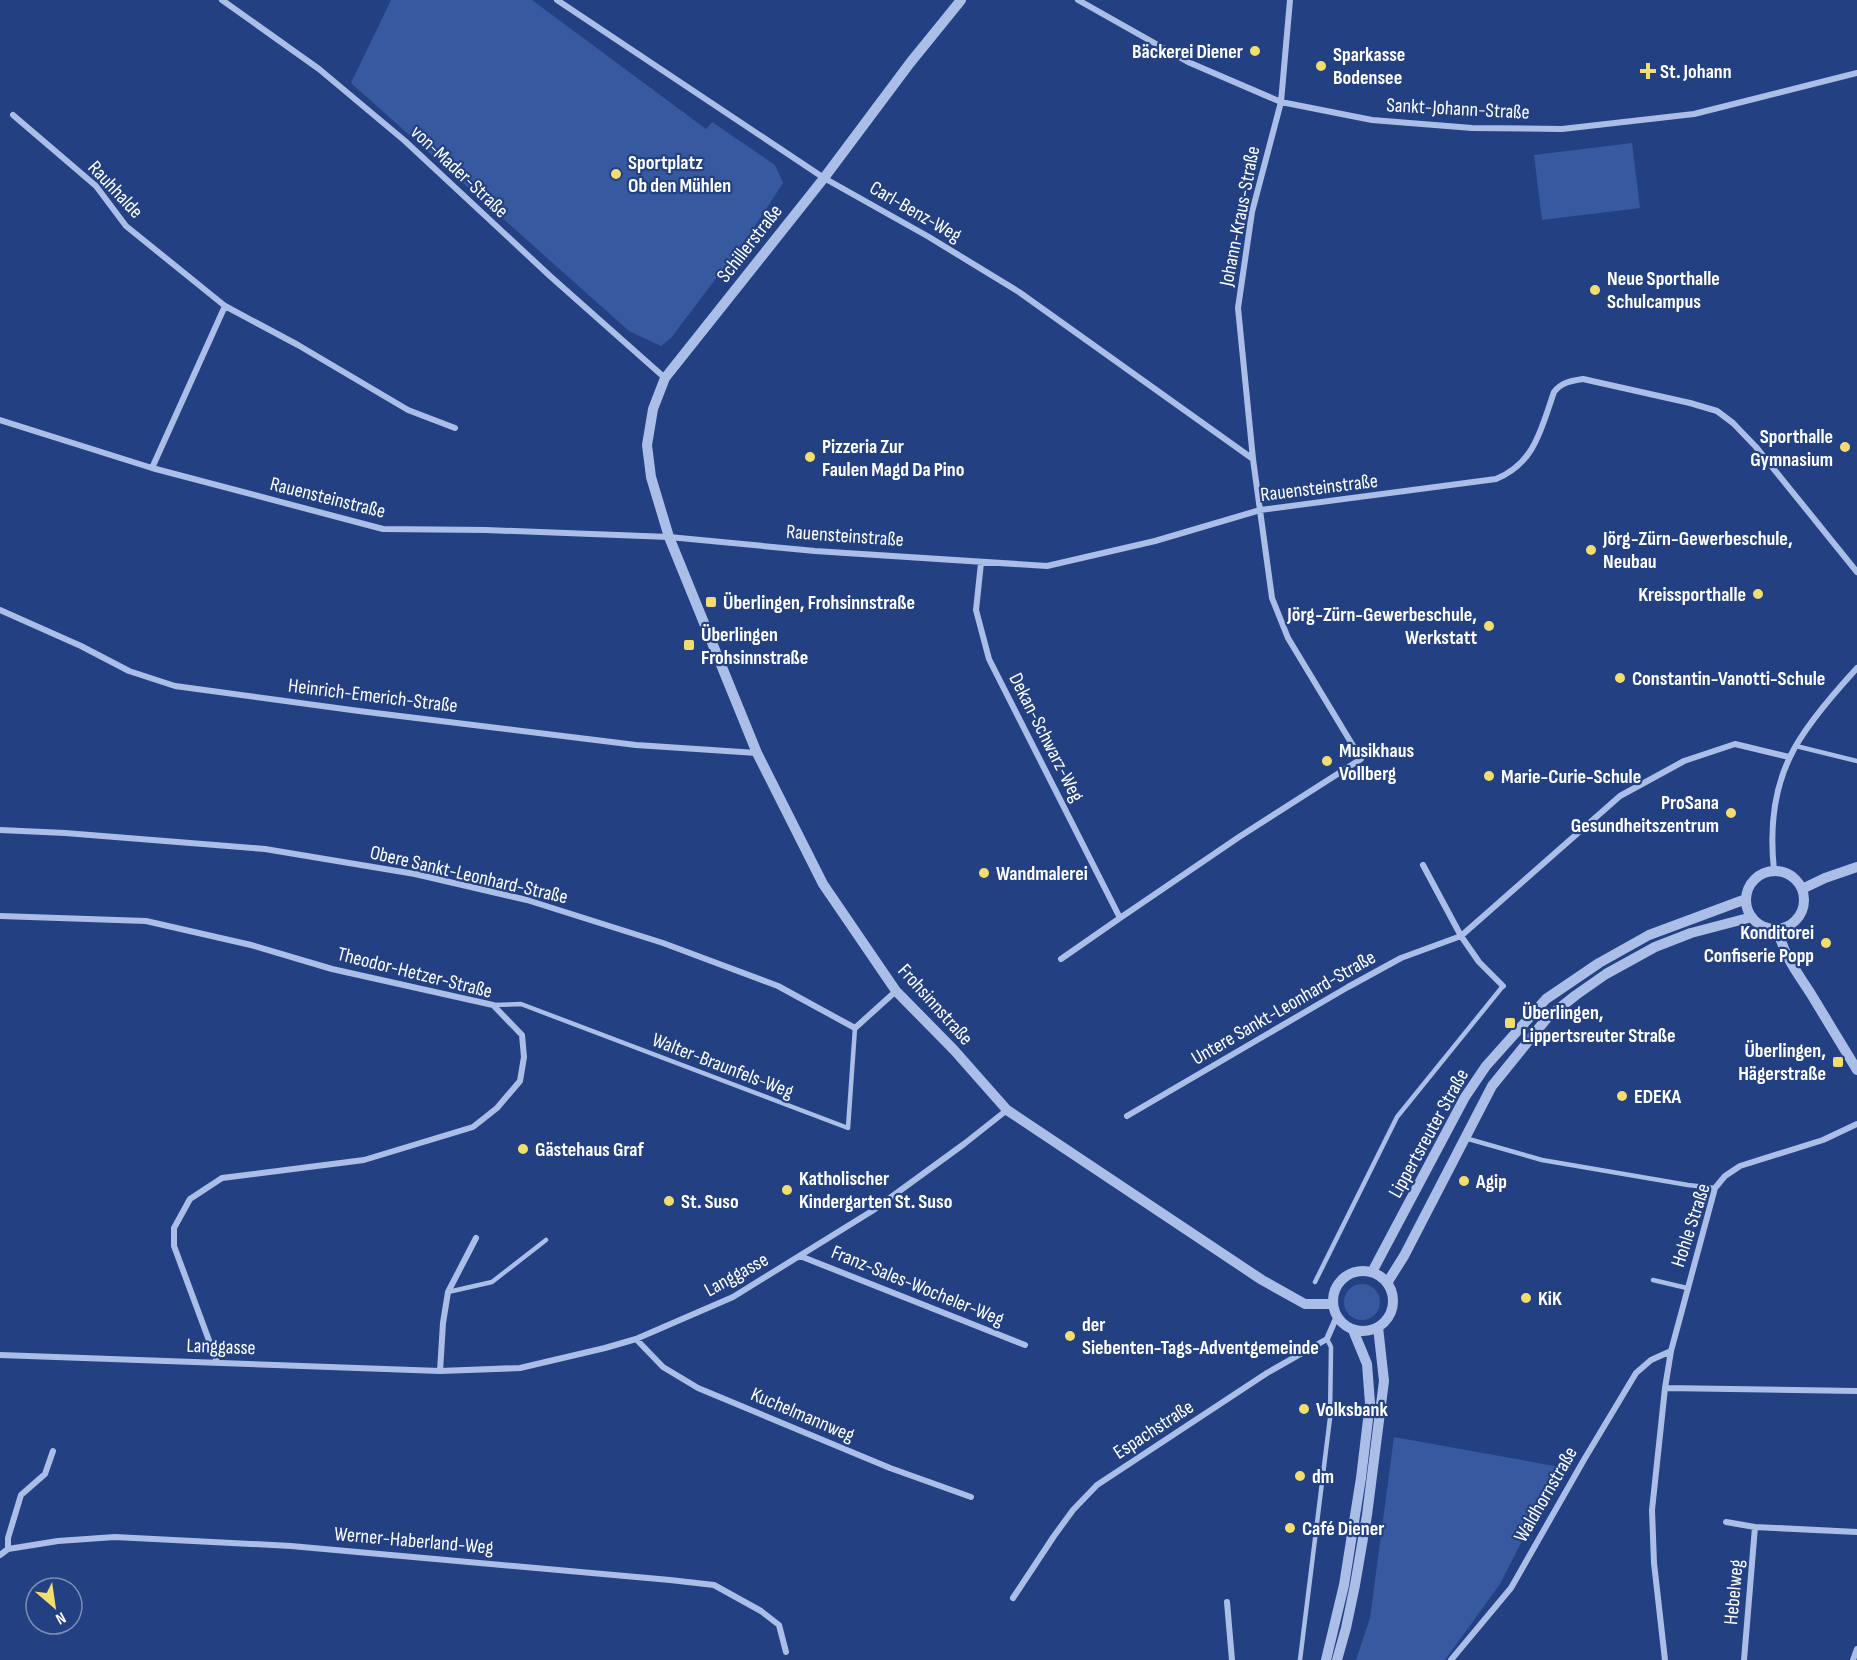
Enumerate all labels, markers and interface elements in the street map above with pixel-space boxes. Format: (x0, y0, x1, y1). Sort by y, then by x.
place label: Bäckerei Diener (1132, 40, 1243, 64)
place label: Sparkasse Bodensee (1333, 43, 1405, 90)
marker: Bäckerei Diener (1248, 44, 1262, 58)
marker: Sparkasse Bodensee (1314, 59, 1328, 73)
place label: St. Johann (1660, 60, 1732, 84)
marker: St. Johann (1641, 64, 1655, 78)
street label: Sankt-Johann-Straße (1386, 93, 1530, 125)
street label: von-Mader-Straße (405, 120, 513, 223)
street label: Johann-Kraus-Straße (1214, 144, 1265, 289)
place label: Sportplatz Ob den Mühlen (628, 151, 731, 198)
street label: Rauhhalde (83, 156, 148, 223)
marker: Sportplatz Ob den Mühlen (609, 167, 623, 181)
street label: Carl-Benz-Weg (865, 176, 966, 248)
street label: Schillerstraße (712, 200, 788, 287)
place label: Neue Sporthalle Schulcampus (1607, 267, 1720, 314)
marker: Neue Sporthalle Schulcampus (1588, 283, 1602, 297)
place label: Sporthalle Gymnasium (1750, 425, 1833, 472)
place label: Pizzeria Zur Faulen Magd Da Pino (822, 435, 964, 482)
marker: Sporthalle Gymnasium (1838, 440, 1852, 454)
marker: Pizzeria Zur Faulen Magd Da Pino (803, 450, 817, 464)
street label: Rauensteinstraße (1259, 469, 1379, 507)
street label: Rauensteinstraße (268, 472, 388, 524)
street label: Rauensteinstraße (785, 520, 905, 552)
place label: Jörg-Zürn-Gewerbeschule, Neubau (1602, 527, 1793, 574)
marker: Jörg-Zürn-Gewerbeschule, Neubau (1584, 543, 1598, 557)
place label: Kreissporthalle (1638, 583, 1746, 607)
marker: Kreissporthalle (1751, 587, 1765, 601)
place label: Überlingen, Frohsinnstraße (723, 591, 915, 615)
marker: Überlingen, Frohsinnstraße (704, 595, 718, 609)
place label: Jörg-Zürn-Gewerbeschule, Werkstatt (1286, 603, 1477, 650)
marker: Jörg-Zürn-Gewerbeschule, Werkstatt (1482, 619, 1496, 633)
place label: Überlingen Frohsinnstraße (701, 623, 808, 670)
marker: Überlingen Frohsinnstraße (682, 638, 696, 652)
place label: Constantin-Vanotti-Schule (1632, 667, 1825, 691)
street label: Dekan-Schwarz-Weg (1003, 669, 1089, 806)
marker: Constantin-Vanotti-Schule (1613, 671, 1627, 685)
street label: Heinrich-Emerich-Straße (287, 674, 459, 718)
place label: Musikhaus Vollberg (1339, 739, 1414, 786)
marker: Musikhaus Vollberg (1320, 754, 1334, 768)
place label: Marie-Curie-Schule (1501, 765, 1641, 789)
marker: Marie-Curie-Schule (1482, 769, 1496, 783)
place label: ProSana Gesundheitszentrum (1571, 791, 1719, 838)
marker: ProSana Gesundheitszentrum (1724, 806, 1738, 820)
street label: Obere Sankt-Leonhard-Straße (368, 841, 570, 909)
place label: Wandmalerei (996, 862, 1088, 886)
marker: Wandmalerei (977, 866, 991, 880)
place label: Konditorei Confiserie Popp (1704, 921, 1814, 968)
marker: Konditorei Confiserie Popp (1819, 936, 1833, 950)
street label: Theodor-Hetzer-Straße (335, 942, 495, 1004)
street label: Untere Sankt-Leonhard-Straße (1187, 945, 1380, 1070)
street label: Frohsinnstraße (893, 959, 978, 1050)
place label: Überlingen, Lippertsreuter Straße (1522, 1001, 1676, 1048)
marker: Überlingen, Lippertsreuter Straße (1503, 1016, 1517, 1030)
street label: Walter-Braunfels-Weg (648, 1028, 797, 1104)
place label: Überlingen, Hägerstraße (1738, 1039, 1826, 1086)
marker: Überlingen, Hägerstraße (1831, 1055, 1845, 1069)
street label: Lippertsreuter Straße (1384, 1065, 1474, 1202)
place label: EDEKA (1634, 1085, 1682, 1109)
marker: EDEKA (1615, 1089, 1629, 1103)
place label: Gästehaus Graf (535, 1138, 645, 1162)
marker: Gästehaus Graf (516, 1142, 530, 1156)
place label: Katholischer Kindergarten St. Suso (799, 1167, 953, 1214)
place label: Agip (1475, 1170, 1507, 1194)
marker: Agip (1457, 1174, 1471, 1188)
street label: Hohle Straße (1666, 1181, 1716, 1270)
marker: Katholischer Kindergarten St. Suso (780, 1183, 794, 1197)
place label: St. Suso (681, 1190, 739, 1214)
marker: St. Suso (662, 1194, 676, 1208)
street label: Franz-Sales-Wocheler-Weg (828, 1240, 1007, 1332)
street label: Langgasse (700, 1248, 773, 1302)
place label: KiK (1538, 1287, 1562, 1311)
marker: KiK (1519, 1291, 1533, 1305)
place label: der Siebenten-Tags-Adventgemeinde (1082, 1313, 1319, 1360)
marker: der Siebenten-Tags-Adventgemeinde (1063, 1329, 1077, 1343)
street label: Langgasse (186, 1334, 256, 1360)
street label: Kuchelmannweg (747, 1382, 858, 1448)
street label: Espachstraße (1109, 1395, 1198, 1465)
place label: Volksbank (1316, 1398, 1388, 1422)
marker: Volksbank (1297, 1402, 1311, 1416)
street label: Waldhornstraße (1509, 1442, 1583, 1547)
place label: dm (1312, 1465, 1334, 1489)
marker: dm (1293, 1469, 1307, 1483)
place label: Café Diener (1302, 1517, 1384, 1541)
marker: Café Diener (1283, 1521, 1297, 1535)
street label: Werner-Haberland-Weg (333, 1522, 495, 1560)
street label: Hebelweg (1719, 1558, 1749, 1626)
north arrow (24, 1576, 84, 1636)
text: N (52, 1607, 69, 1628)

